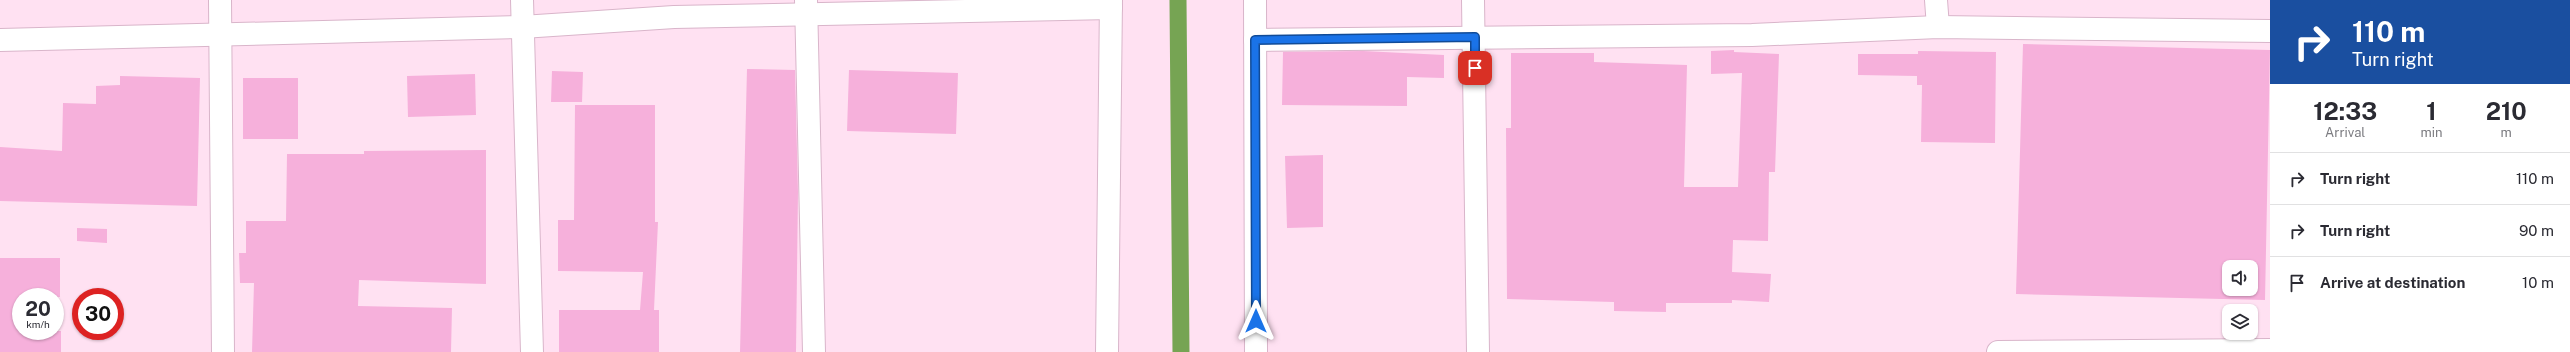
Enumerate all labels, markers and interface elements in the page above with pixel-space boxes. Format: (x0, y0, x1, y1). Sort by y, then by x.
text: 110 m (2352, 15, 2425, 48)
icon: right (2286, 16, 2338, 68)
text: Turn right (2352, 49, 2434, 70)
pin (1458, 51, 1492, 85)
icon: arrive (1464, 57, 1486, 79)
text: 12:33 (2313, 97, 2377, 125)
text: 1 (2426, 97, 2437, 125)
text: 210 (2486, 97, 2527, 125)
text: Arrival (2325, 125, 2365, 140)
text: min (2420, 125, 2442, 140)
text: m (2501, 125, 2512, 140)
icon: right (2286, 168, 2308, 190)
text: Turn right (2320, 170, 2390, 187)
text: 110 m (2516, 170, 2554, 187)
icon: right (2286, 220, 2308, 242)
text: Turn right (2320, 222, 2390, 239)
text: 90 m (2519, 222, 2554, 239)
map controls (2222, 260, 2258, 340)
button: sound (2222, 260, 2258, 296)
icon: arrive (2286, 272, 2308, 294)
text: Arrive at destination (2320, 274, 2465, 291)
text: 10 m (2522, 274, 2554, 291)
speed limit sign: 30 (72, 288, 124, 340)
text: 20 (25, 297, 51, 321)
position arrow (1235, 300, 1277, 342)
button: layers (2222, 304, 2258, 340)
text: km/h (26, 318, 50, 330)

